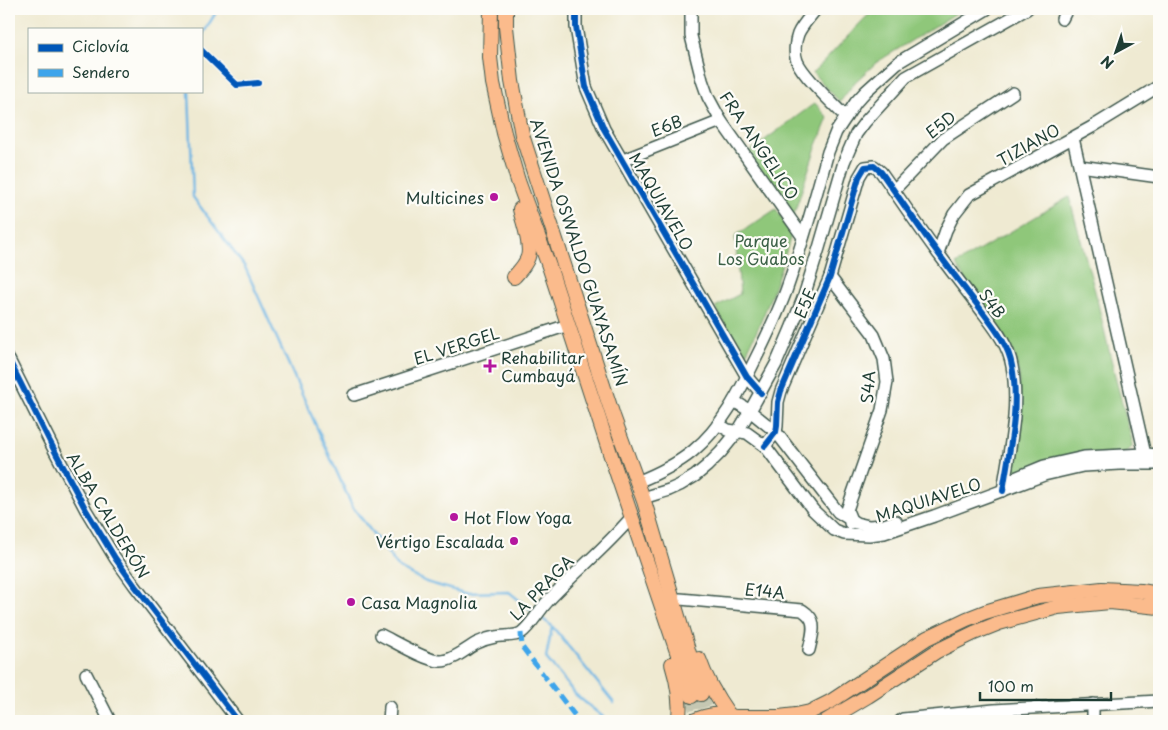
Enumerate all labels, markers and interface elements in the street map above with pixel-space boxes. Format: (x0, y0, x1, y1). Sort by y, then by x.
legend (28, 28, 202, 92)
north arrow (1090, 28, 1140, 78)
text: Ciclovía (72, 34, 130, 57)
text: N (1096, 51, 1118, 74)
text: Sendero (72, 60, 130, 83)
street label: FRA ANGELICO (715, 86, 805, 204)
street label: E5D (920, 104, 960, 144)
street label: E6B (647, 108, 685, 142)
street label: AVENIDA OSWALDO GUAYASAMÍN (525, 115, 635, 389)
street label: TIZIANO (992, 117, 1064, 171)
street label: MAQUIAVELO (624, 148, 700, 254)
place label: Multicines (406, 185, 484, 209)
marker: Multicines (488, 191, 500, 203)
park label: Parque Los Guabos (717, 228, 805, 270)
street label: S4B (974, 283, 1012, 323)
street label: E5E (787, 284, 821, 322)
street label: EL VERGEL (410, 320, 502, 370)
place label: Rehabilitar Cumbayá (501, 345, 585, 387)
marker: Rehabilitar Cumbayá (483, 359, 497, 373)
street label: S4A (854, 370, 880, 404)
street label: ALBA CALDERÓN (62, 447, 156, 583)
street label: MAQUIAVELO (872, 471, 984, 527)
place label: Hot Flow Yoga (464, 505, 572, 529)
marker: Hot Flow Yoga (448, 511, 460, 523)
place label: Vértigo Escalada (376, 529, 504, 553)
marker: Vértigo Escalada (508, 535, 520, 547)
street label: LA PRAGA (504, 549, 578, 625)
street label: E14A (744, 576, 786, 604)
place label: Casa Magnolia (361, 590, 478, 614)
marker: Casa Magnolia (345, 596, 357, 608)
scale bar (980, 670, 1112, 702)
text: 100 m (988, 674, 1034, 697)

